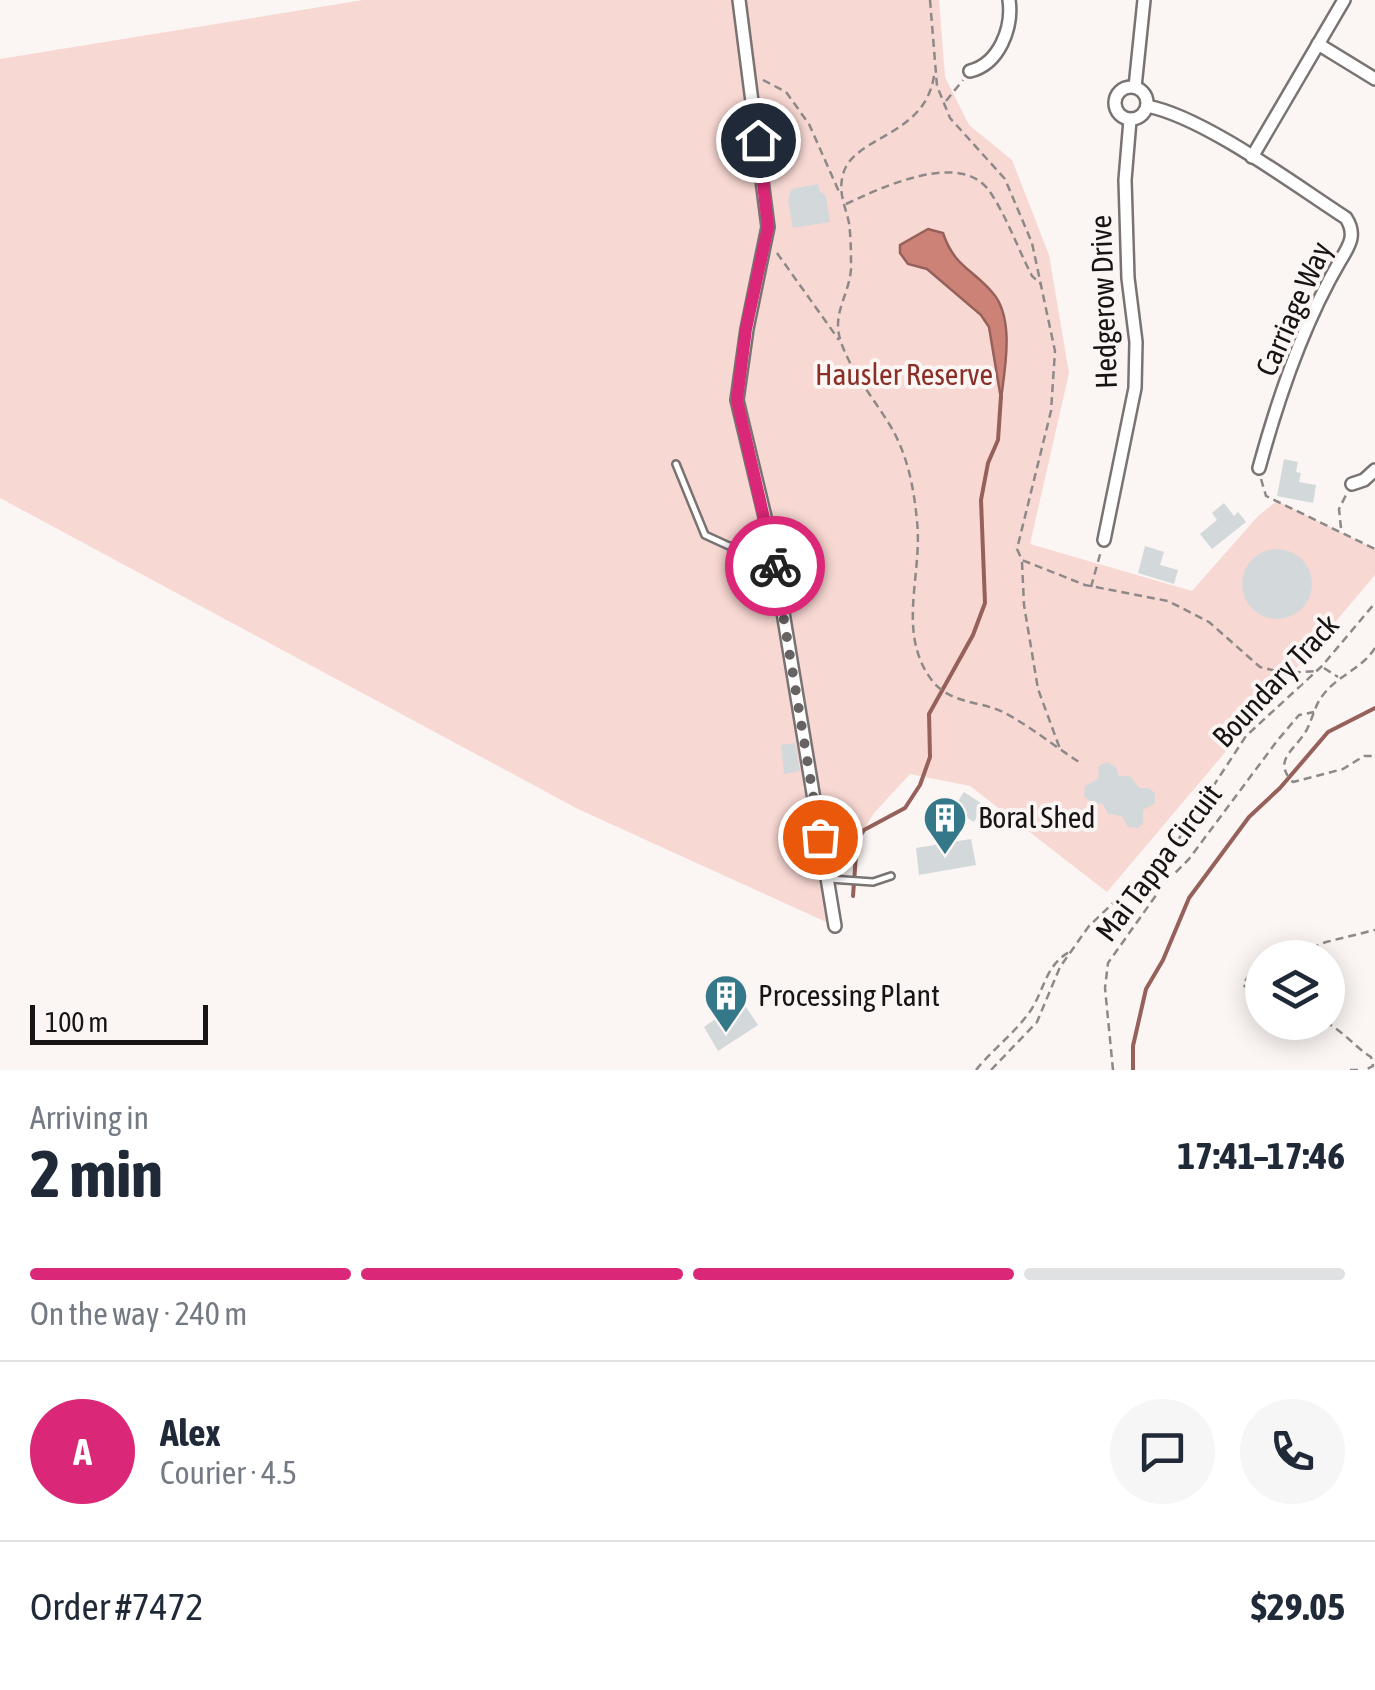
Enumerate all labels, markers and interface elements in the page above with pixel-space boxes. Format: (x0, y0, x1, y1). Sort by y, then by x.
pin (716, 98, 801, 183)
icon: home (731, 113, 786, 168)
street label: Hedgerow Drive (1083, 215, 1123, 390)
street label: Carriage Way (1248, 236, 1338, 381)
park label: Hausler Reserve (815, 357, 993, 391)
courier (725, 516, 825, 616)
icon: bike (748, 539, 803, 594)
street label: Boundary Track (1205, 607, 1345, 754)
street label: Mai Tappa Circuit (1088, 778, 1228, 947)
pin (778, 795, 863, 880)
building icon: Boral Shed (922, 795, 968, 856)
place label: Boral Shed (978, 800, 1095, 834)
icon: bag (793, 810, 848, 865)
map controls (1245, 940, 1345, 1040)
button: layers (1245, 940, 1345, 1040)
building icon: Processing Plant (703, 973, 749, 1034)
place label: Processing Plant (758, 978, 940, 1012)
scale bar (30, 1000, 208, 1044)
text: 100 m (45, 1006, 108, 1038)
text: Arriving in (30, 1099, 149, 1136)
text: 17:41–17:46 (1177, 1134, 1345, 1177)
text: 2 min (30, 1136, 163, 1211)
text: On the way · 240 m (30, 1295, 247, 1332)
button: chat (1110, 1399, 1215, 1504)
button: phone (1240, 1399, 1345, 1504)
text: Alex (160, 1411, 221, 1454)
text: A (73, 1430, 92, 1473)
text: Courier · 4.5 (160, 1454, 297, 1491)
text: Order #7472 (30, 1585, 203, 1628)
text: $29.05 (1251, 1585, 1345, 1628)

